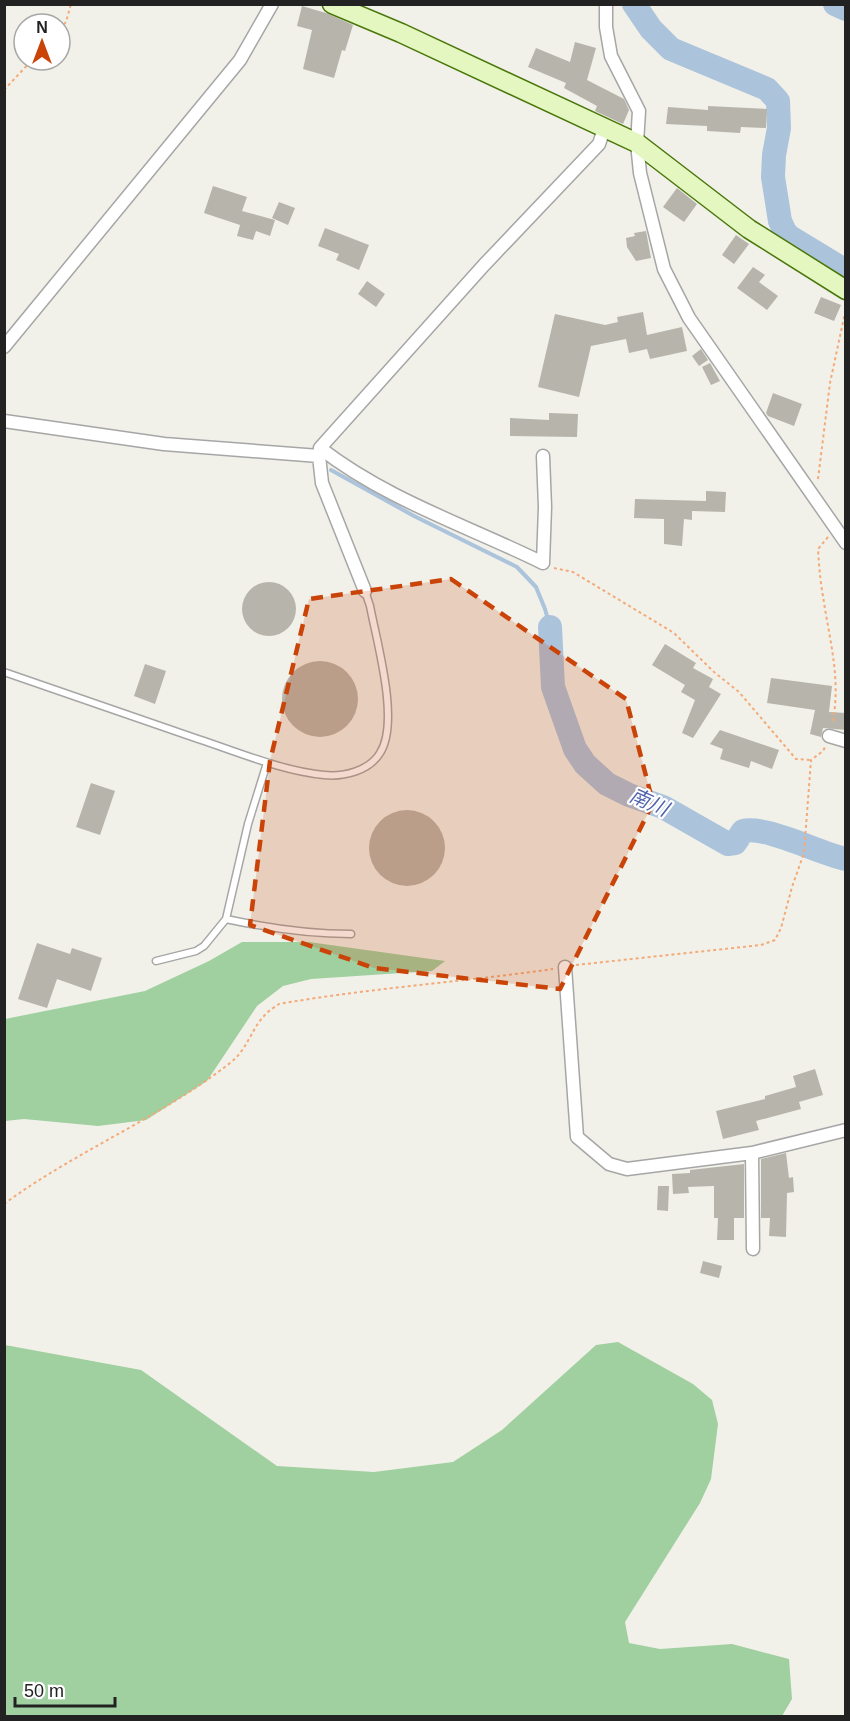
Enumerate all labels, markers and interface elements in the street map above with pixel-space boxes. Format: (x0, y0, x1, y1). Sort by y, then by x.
north arrow (12, 12, 72, 72)
text: N (36, 19, 48, 36)
water label: 南川 (626, 784, 674, 821)
scale bar (15, 1670, 116, 1708)
text: 50 m (24, 1681, 64, 1701)

